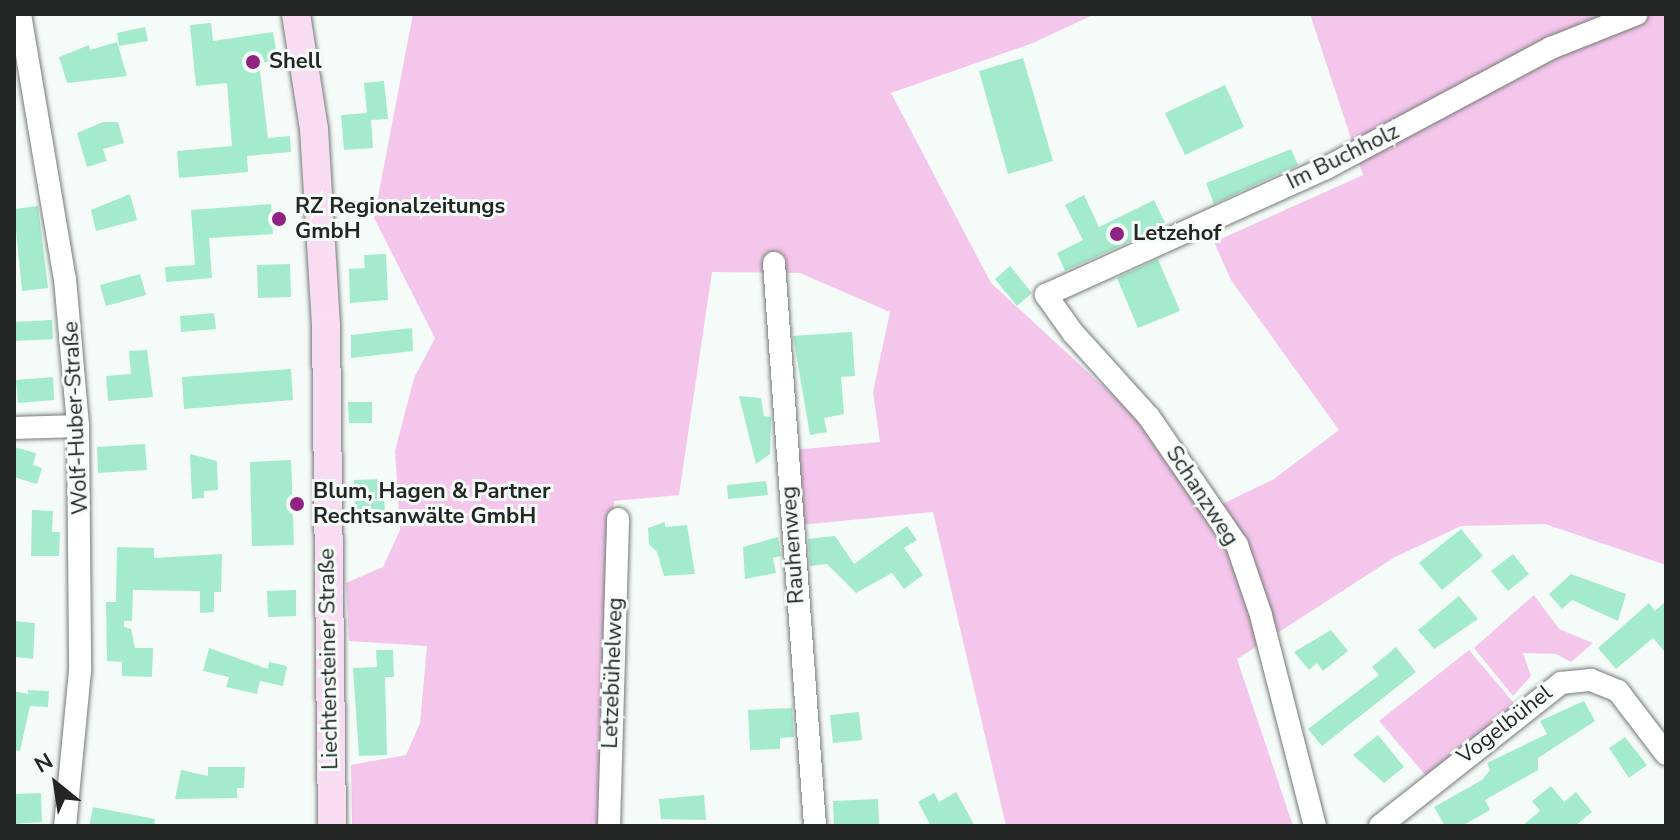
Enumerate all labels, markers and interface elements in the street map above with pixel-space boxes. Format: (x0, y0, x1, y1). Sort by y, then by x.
place label: Shell (269, 49, 322, 75)
marker: Shell (244, 53, 262, 71)
street label: Im Buchholz (1283, 119, 1403, 195)
place label: RZ Regionalzeitungs GmbH (295, 193, 505, 244)
marker: RZ Regionalzeitungs GmbH (270, 210, 288, 228)
place label: Letzehof (1133, 221, 1221, 247)
marker: Letzehof (1108, 225, 1126, 243)
street label: Wolf-Huber-Straße (58, 321, 94, 515)
street label: Schanzweg (1160, 441, 1244, 551)
place label: Blum, Hagen & Partner Rechtsanwälte GmbH (313, 478, 551, 530)
street label: Rauhenweg (776, 485, 810, 605)
marker: Blum, Hagen & Partner Rechtsanwälte GmbH (288, 495, 306, 513)
street label: Liechtensteiner Straße (314, 548, 344, 770)
street label: Letzebühelweg (597, 597, 629, 749)
street label: Vogelbühel (1452, 680, 1558, 770)
north arrow (16, 744, 96, 824)
text: N (29, 746, 59, 780)

